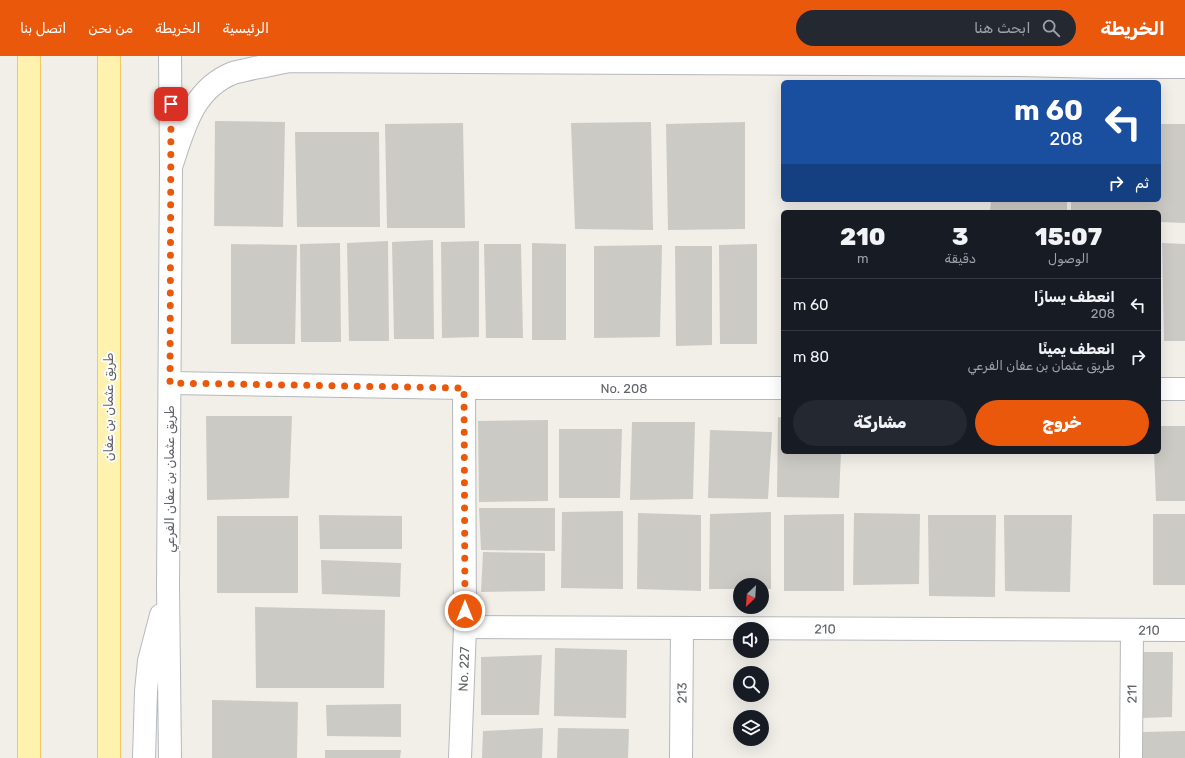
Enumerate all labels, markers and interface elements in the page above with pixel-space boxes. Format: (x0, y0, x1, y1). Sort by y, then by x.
search box (796, 10, 1076, 46)
icon: search (1040, 17, 1062, 39)
text: الخريطة (1100, 17, 1165, 40)
text: ابحث هنا (974, 19, 1030, 37)
text: اتصل بنا (20, 20, 66, 37)
text: من نحن (88, 20, 133, 37)
text: الخريطة (155, 20, 200, 37)
text: الرئيسية (222, 20, 269, 37)
pin (154, 87, 188, 121)
icon: arrive (160, 93, 182, 115)
text: 60 m (1014, 94, 1083, 127)
icon: left (1097, 96, 1149, 148)
text: 208 (1050, 128, 1083, 150)
icon: right (1105, 172, 1127, 194)
text: ثم (1135, 174, 1149, 192)
text: 210 (840, 223, 886, 251)
text: 3 (952, 223, 968, 251)
text: 15:07 (1035, 223, 1102, 251)
text: m (857, 251, 869, 266)
text: دقيقة (945, 251, 976, 266)
text: الوصول (1048, 251, 1089, 266)
text: انعطف يسارًا (1034, 288, 1115, 306)
icon: left (1127, 294, 1149, 316)
text: 60 m (793, 296, 829, 314)
text: 208 (1091, 306, 1115, 321)
text: انعطف يمينًا (1038, 340, 1115, 358)
icon: right (1127, 346, 1149, 368)
text: 80 m (793, 348, 829, 366)
street label: طريق عثمان بن عفان (101, 353, 117, 461)
text: طريق عثمان بن عفان الفرعي (968, 358, 1115, 373)
street label: No. 208 (600, 381, 647, 396)
button: مشاركة (793, 400, 967, 446)
button: خروج (975, 400, 1149, 446)
street label: طريق عثمان بن عفان الفرعي (162, 405, 179, 553)
north arrow (733, 578, 769, 614)
map controls (733, 578, 769, 746)
position arrow (444, 590, 486, 632)
street label: 210 (814, 621, 836, 636)
button: sound (733, 622, 769, 658)
street label: 210 (1138, 622, 1160, 637)
street label: No. 227 (455, 646, 472, 692)
button: search (733, 666, 769, 702)
street label: 213 (674, 682, 689, 704)
street label: 211 (1124, 685, 1139, 703)
button: layers (733, 710, 769, 746)

